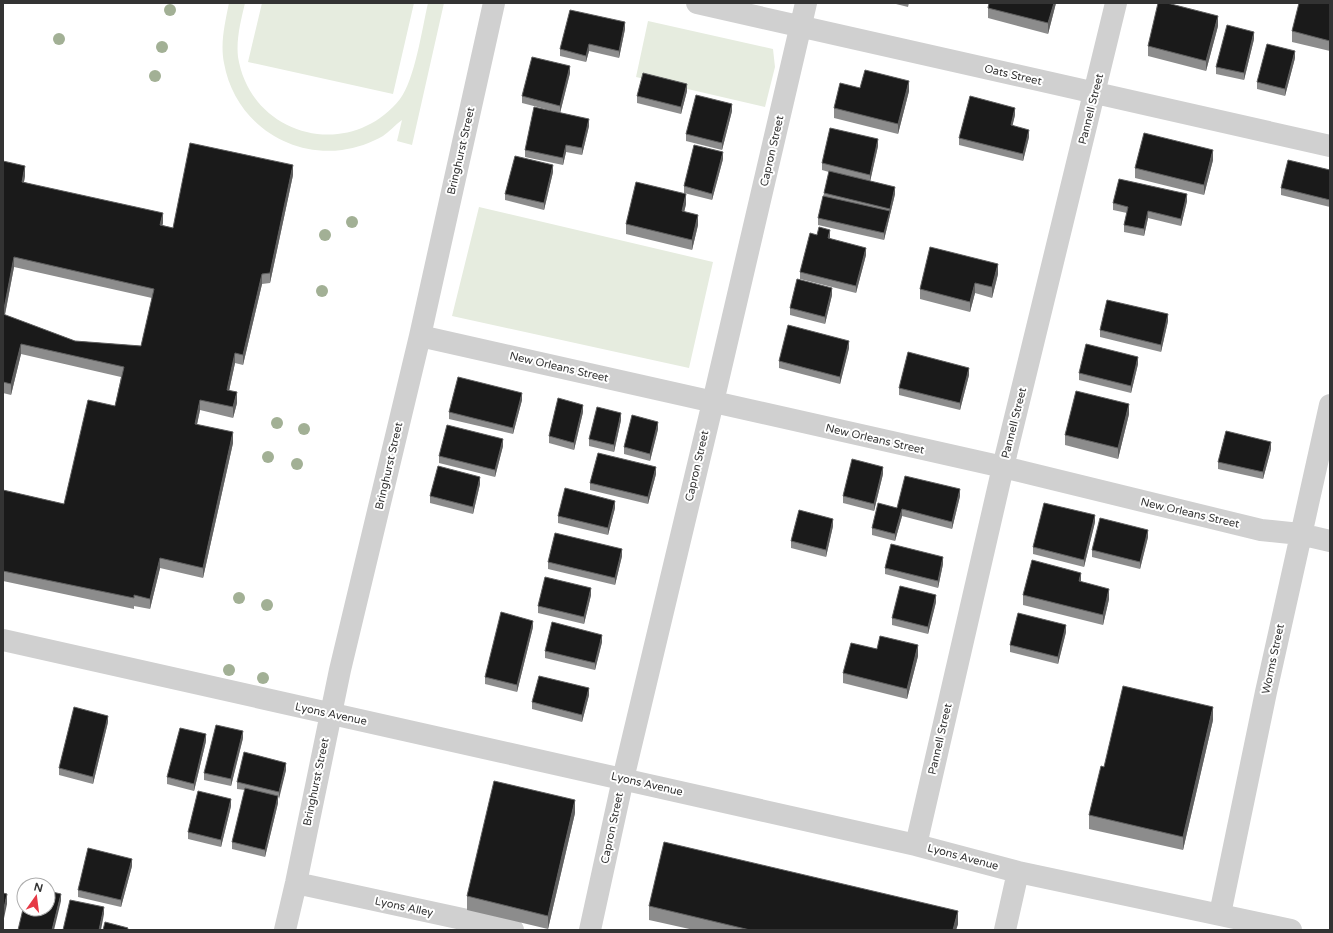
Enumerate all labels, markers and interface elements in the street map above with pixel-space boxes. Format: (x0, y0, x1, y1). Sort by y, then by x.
street label: Oats Street (983, 62, 1043, 88)
street label: Pannell Street (1076, 72, 1106, 146)
street label: Bringhurst Street (445, 106, 477, 196)
street label: Capron Street (758, 114, 786, 188)
street label: New Orleans Street (508, 349, 610, 385)
street label: Pannell Street (999, 386, 1029, 460)
street label: Bringhurst Street (373, 421, 405, 511)
street label: New Orleans Street (824, 421, 926, 457)
street label: Capron Street (683, 429, 711, 503)
street label: New Orleans Street (1139, 495, 1241, 531)
street label: Worms Street (1259, 623, 1287, 695)
street label: Lyons Avenue (294, 700, 368, 728)
street label: Pannell Street (925, 702, 955, 776)
street label: Bringhurst Street (300, 737, 332, 827)
street label: Lyons Avenue (610, 769, 684, 799)
street label: Capron Street (598, 791, 626, 865)
street label: Lyons Avenue (926, 841, 1000, 873)
north arrow (16, 877, 56, 917)
text: N (32, 880, 44, 895)
street label: Lyons Alley (374, 894, 434, 920)

